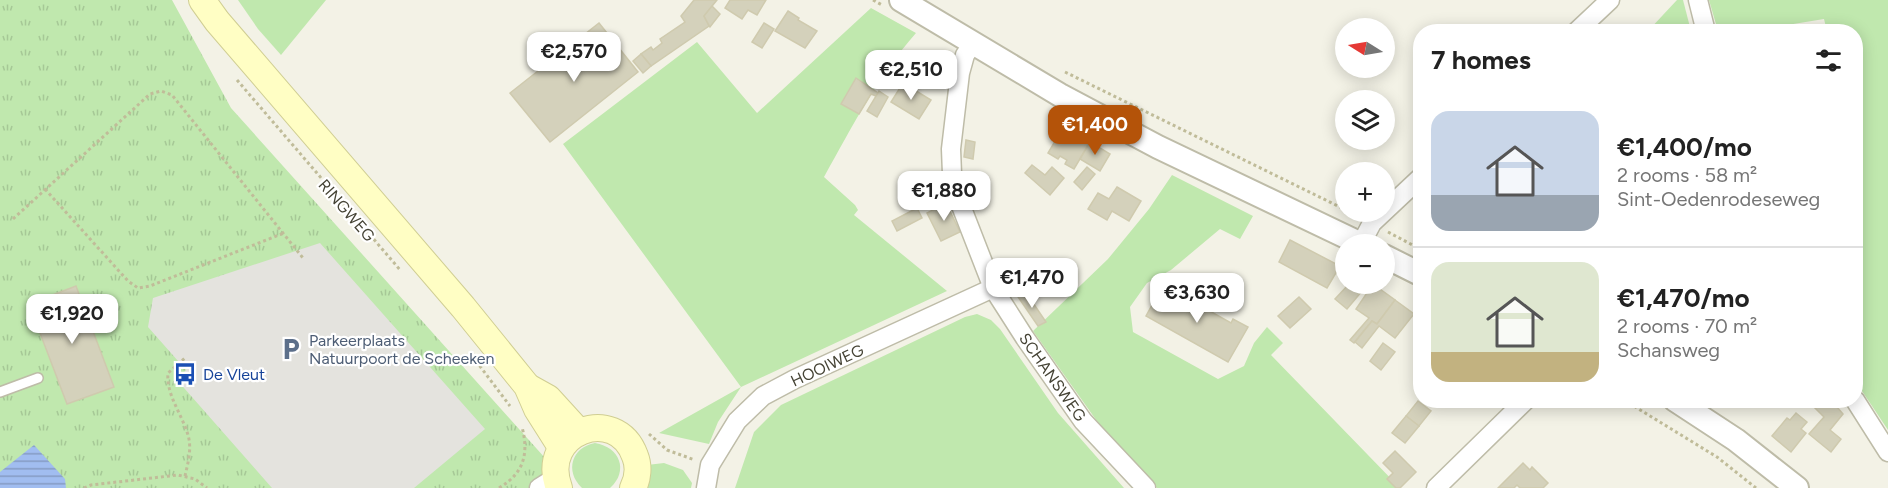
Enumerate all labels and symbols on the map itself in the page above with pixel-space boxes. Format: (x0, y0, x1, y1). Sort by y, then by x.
north arrow (1335, 18, 1395, 78)
pin: €2,570 (525, 32, 623, 83)
pin: €2,510 (862, 50, 960, 101)
pin: €1,400 (1046, 105, 1144, 156)
pin: €1,880 (895, 171, 993, 222)
street label: RINGWEG (315, 175, 379, 245)
pin: €1,470 (983, 258, 1081, 309)
pin: €3,630 (1148, 273, 1246, 324)
pin: €1,920 (23, 294, 121, 345)
street label: SCHANSWEG (1015, 329, 1090, 425)
place label: Parkeerplaats Natuurpoort de Scheeken (309, 331, 495, 368)
parking icon: Parkeerplaats Natuurpoort de Scheeken (278, 336, 304, 362)
street label: HOOIWEG (788, 340, 867, 391)
bus stop icon: De Vleut (172, 361, 198, 387)
place label: De Vleut (203, 365, 265, 384)

